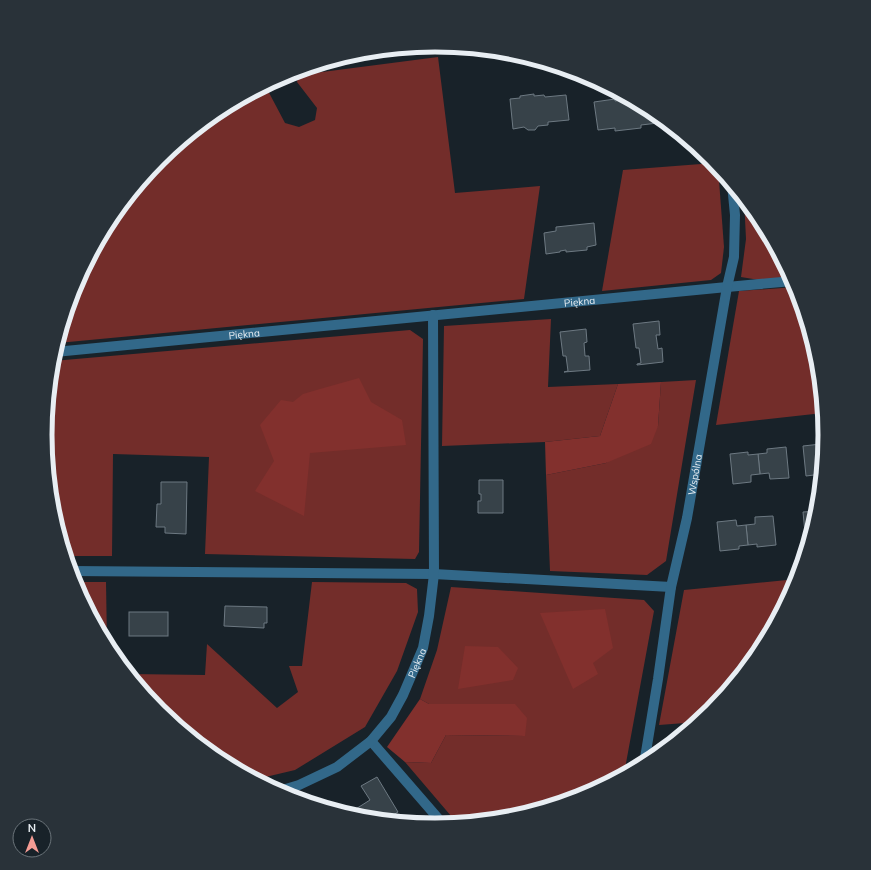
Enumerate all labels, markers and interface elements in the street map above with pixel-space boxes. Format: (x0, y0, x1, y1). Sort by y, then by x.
street label: Piękna (563, 293, 596, 309)
street label: Piękna (228, 326, 260, 342)
street label: Wspólna (685, 453, 704, 496)
street label: Piękna (405, 646, 429, 680)
north arrow (12, 818, 52, 858)
text: N (28, 821, 36, 835)

